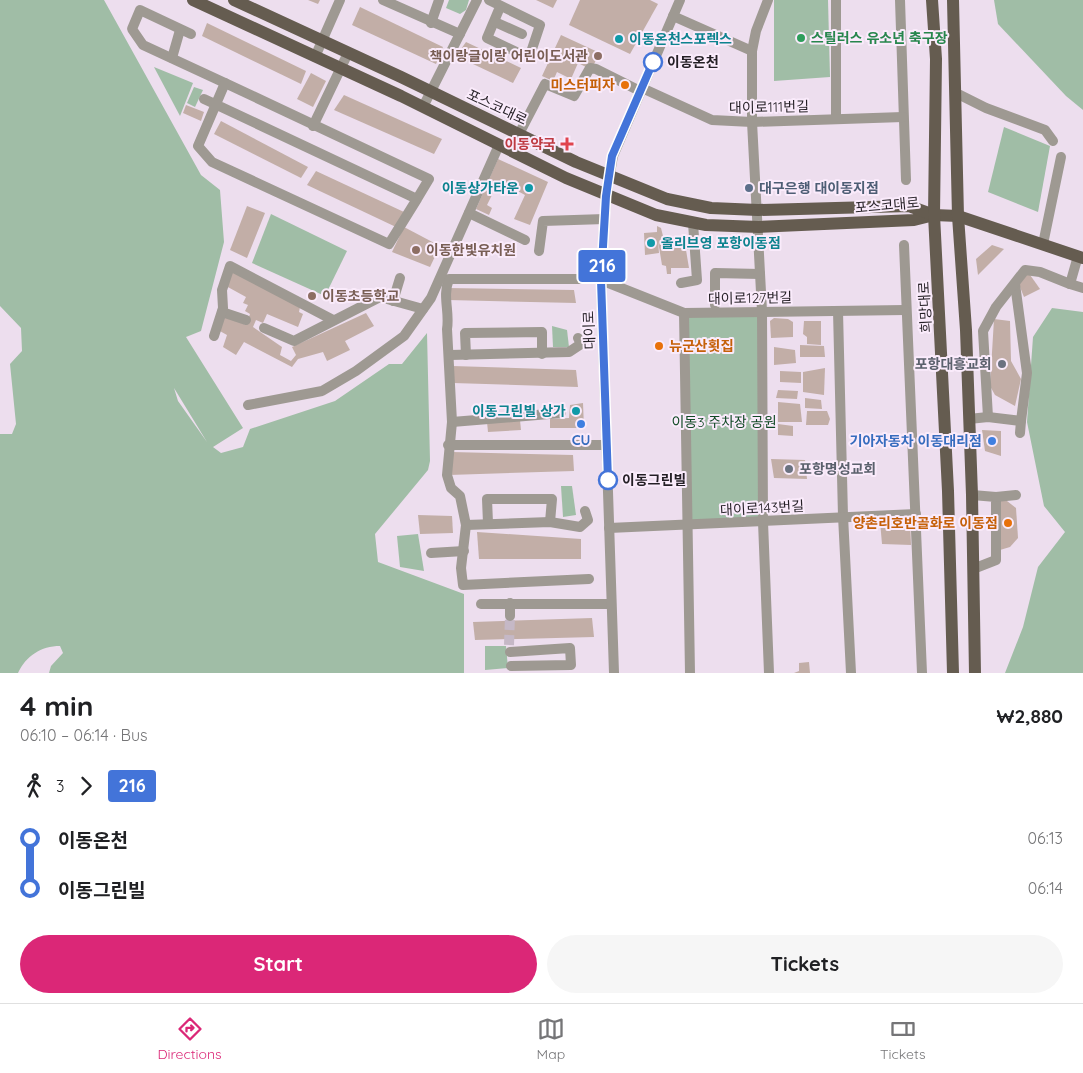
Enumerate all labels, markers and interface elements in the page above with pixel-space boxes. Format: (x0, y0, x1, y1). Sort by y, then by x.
place label: 스틸러스 유소년 축구장 (811, 29, 948, 47)
place label: 이동온천스포렉스 (629, 30, 732, 48)
marker: 스틸러스 유소년 축구장 (795, 32, 807, 44)
marker: 이동온천스포렉스 (613, 33, 625, 45)
place label: 책이랑글이랑 어린이도서관 (430, 47, 588, 65)
marker: 책이랑글이랑 어린이도서관 (592, 50, 604, 62)
marker: 이동온천 (643, 52, 663, 72)
place label: 이동온천 (667, 53, 719, 71)
place label: 미스터피자 (551, 76, 615, 94)
marker: 미스터피자 (619, 79, 631, 91)
street label: 포스코대로 (464, 85, 530, 129)
street label: 대이로111번길 (729, 97, 809, 117)
place label: 이동약국 (504, 135, 556, 153)
marker: 이동약국 (560, 137, 574, 151)
place label: 이동상가타운 (442, 179, 519, 197)
place label: 대구은행 대이동지점 (759, 179, 879, 197)
marker: 이동상가타운 (523, 182, 535, 194)
marker: 대구은행 대이동지점 (743, 182, 755, 194)
street label: 포스코대로 (854, 193, 920, 217)
place label: 올리브영 포항이동점 (661, 234, 781, 252)
marker: 올리브영 포항이동점 (645, 237, 657, 249)
place label: 이동한빛유치원 (426, 241, 516, 259)
marker: 이동한빛유치원 (410, 244, 422, 256)
line badge: 216 (573, 250, 631, 282)
text: 216 (588, 254, 616, 277)
street label: 희망대로 (915, 281, 935, 333)
place label: 이동초등학교 (322, 287, 399, 305)
street label: 대이로127번길 (708, 288, 792, 308)
marker: 이동초등학교 (306, 290, 318, 302)
street label: 대이로 (579, 310, 599, 350)
place label: 뉴군산횟집 (669, 337, 733, 355)
marker: 뉴군산횟집 (653, 340, 665, 352)
place label: 포항대흥교회 (915, 355, 992, 373)
marker: 포항대흥교회 (996, 358, 1008, 370)
place label: 이동그린빌 상가 (472, 402, 566, 420)
marker: 이동그린빌 상가 (570, 405, 582, 417)
park label: 이동3 주차장 공원 (671, 413, 777, 431)
marker: CU (575, 418, 587, 430)
place label: CU (572, 431, 590, 449)
place label: 기아자동차 이동대리점 (849, 432, 982, 450)
marker: 기아자동차 이동대리점 (986, 435, 998, 447)
place label: 포항명성교회 (799, 460, 876, 478)
marker: 포항명성교회 (783, 463, 795, 475)
marker: 이동그린빌 (598, 470, 618, 490)
place label: 이동그린빌 (622, 471, 686, 489)
street label: 대이로143번길 (720, 497, 804, 519)
place label: 양촌리호반골화로 이동점 (852, 514, 998, 532)
marker: 양촌리호반골화로 이동점 (1002, 517, 1014, 529)
text: 4 min (20, 688, 93, 723)
text: ₩2,880 (997, 704, 1063, 728)
text: 06:10 – 06:14 · Bus (20, 725, 148, 745)
icon: walk (20, 772, 48, 800)
icon: forward (72, 772, 100, 800)
text: 216 (118, 774, 146, 797)
text: 3 (56, 776, 64, 796)
text: 이동온천 (58, 828, 128, 852)
text: 06:13 (1028, 828, 1063, 848)
text: 이동그린빌 (58, 878, 145, 902)
text: 06:14 (1028, 878, 1063, 898)
button: Start (20, 935, 537, 993)
button: Tickets (547, 935, 1063, 993)
tab: Directions (157, 1015, 222, 1063)
tab: Map (537, 1015, 565, 1063)
tab: Tickets (880, 1015, 925, 1063)

